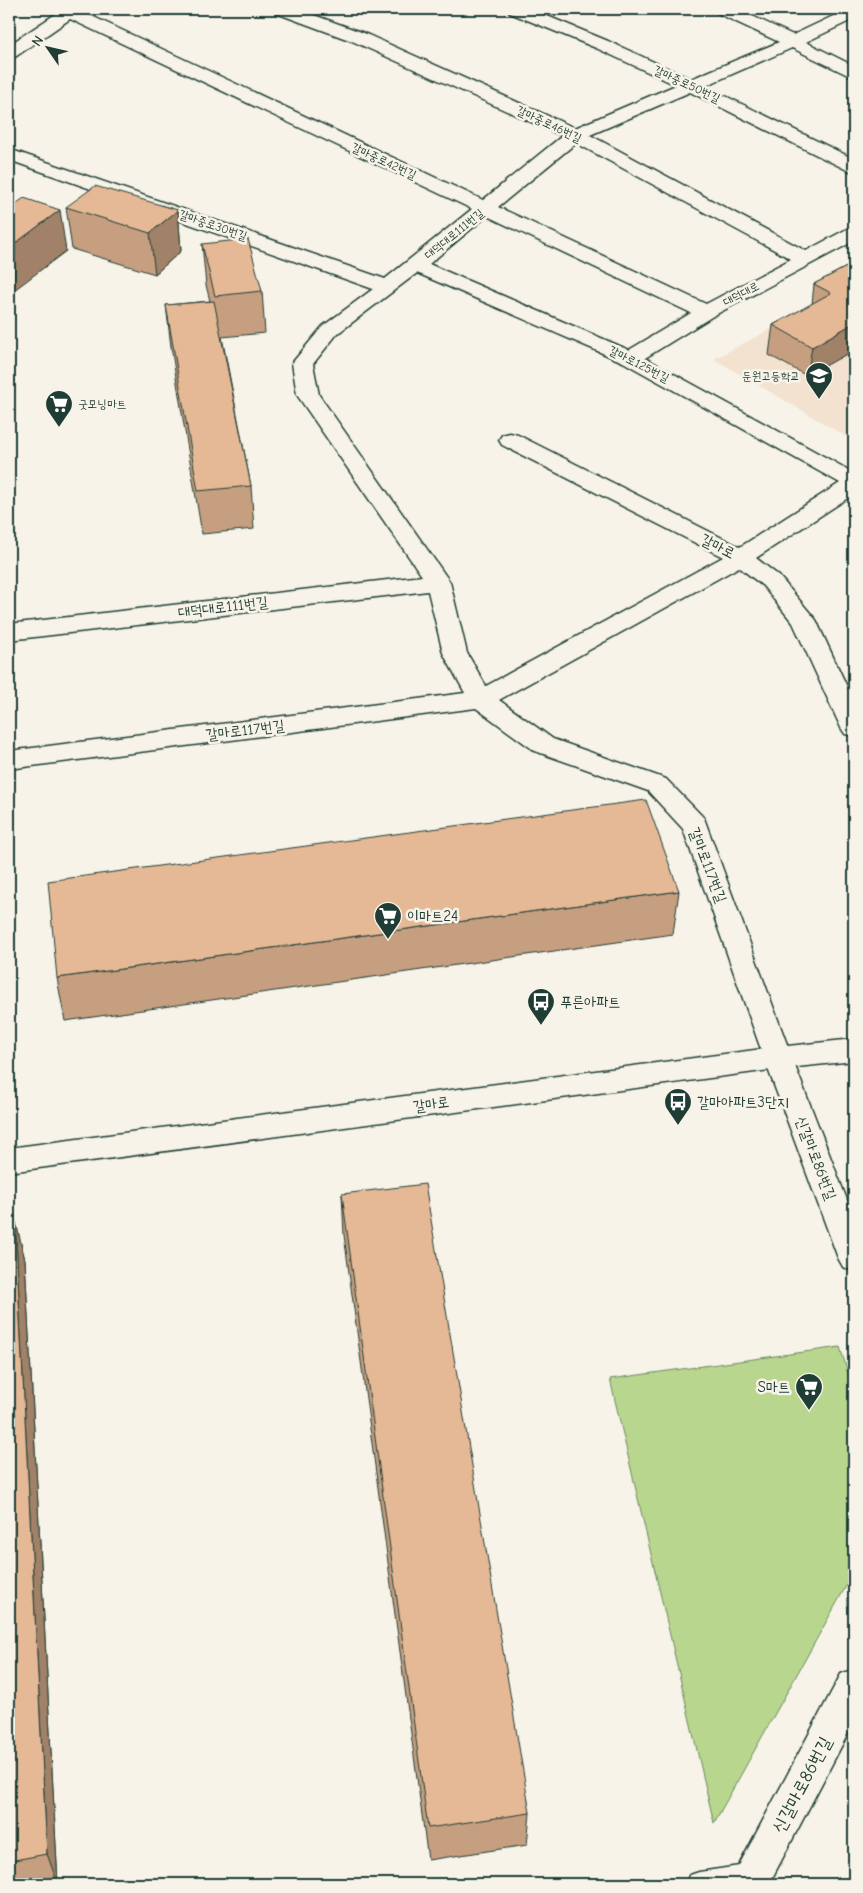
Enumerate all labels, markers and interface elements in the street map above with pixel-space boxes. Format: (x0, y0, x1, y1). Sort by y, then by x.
north arrow (22, 22, 72, 72)
text: N (28, 32, 47, 50)
street label: 갈마중로50번길 (652, 62, 723, 106)
street label: 갈마중로46번길 (514, 103, 584, 145)
street label: 갈마중로42번길 (349, 140, 419, 182)
street label: 대덕대로111번길 (422, 206, 487, 262)
street label: 갈마중로30번길 (177, 207, 249, 243)
street label: 대덕대로 (721, 279, 761, 309)
street label: 갈마로125번길 (606, 343, 672, 385)
school or university icon: 둔원고등학교 (804, 361, 834, 400)
place label: 둔원고등학교 (742, 369, 800, 383)
supermarket icon: 굿모닝마트 (44, 389, 74, 428)
place label: 굿모닝마트 (78, 397, 126, 411)
street label: 갈마로 (698, 530, 738, 562)
street label: 대덕대로111번길 (177, 593, 269, 621)
street label: 갈마로117번길 (205, 716, 285, 744)
street label: 갈마로117번길 (685, 825, 731, 905)
supermarket icon: 이마트24 (373, 901, 403, 940)
place label: 이마트24 (407, 907, 458, 925)
bus stop icon: 푸른아파트 (526, 987, 556, 1026)
place label: 푸른아파트 (560, 993, 620, 1011)
bus stop icon: 갈마아파트3단지 (663, 1087, 693, 1126)
street label: 갈마로 (412, 1093, 450, 1115)
place label: 갈마아파트3단지 (697, 1093, 789, 1111)
street label: 신갈마로86번길 (792, 1114, 840, 1202)
supermarket icon: S마트 (794, 1372, 824, 1411)
place label: S마트 (758, 1378, 790, 1396)
street label: 신갈마로86번길 (768, 1733, 836, 1837)

